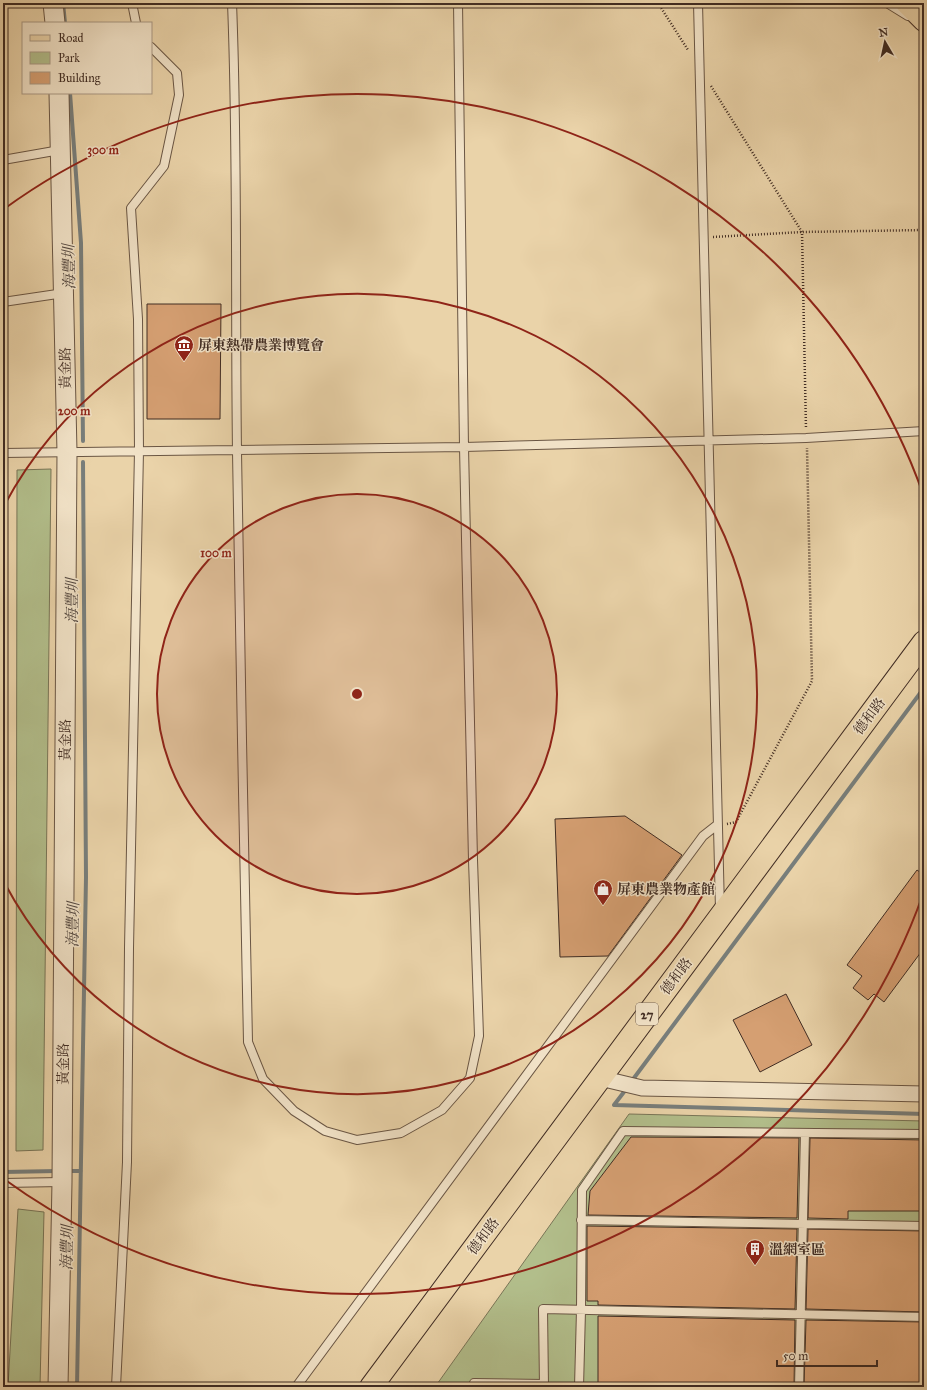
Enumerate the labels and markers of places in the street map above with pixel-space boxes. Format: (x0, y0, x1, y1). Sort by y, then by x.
museum icon: 屏東熱帶農業博覽會 (173, 334, 195, 362)
place label: 屏東熱帶農業博覽會 (198, 337, 324, 354)
centre of rings (350, 687, 364, 701)
shop icon: 屏東農業物產館 (592, 878, 614, 906)
place label: 屏東農業物產館 (617, 881, 715, 898)
building icon: 溫網室區 (744, 1238, 766, 1266)
place label: 溫網室區 (769, 1241, 825, 1258)

